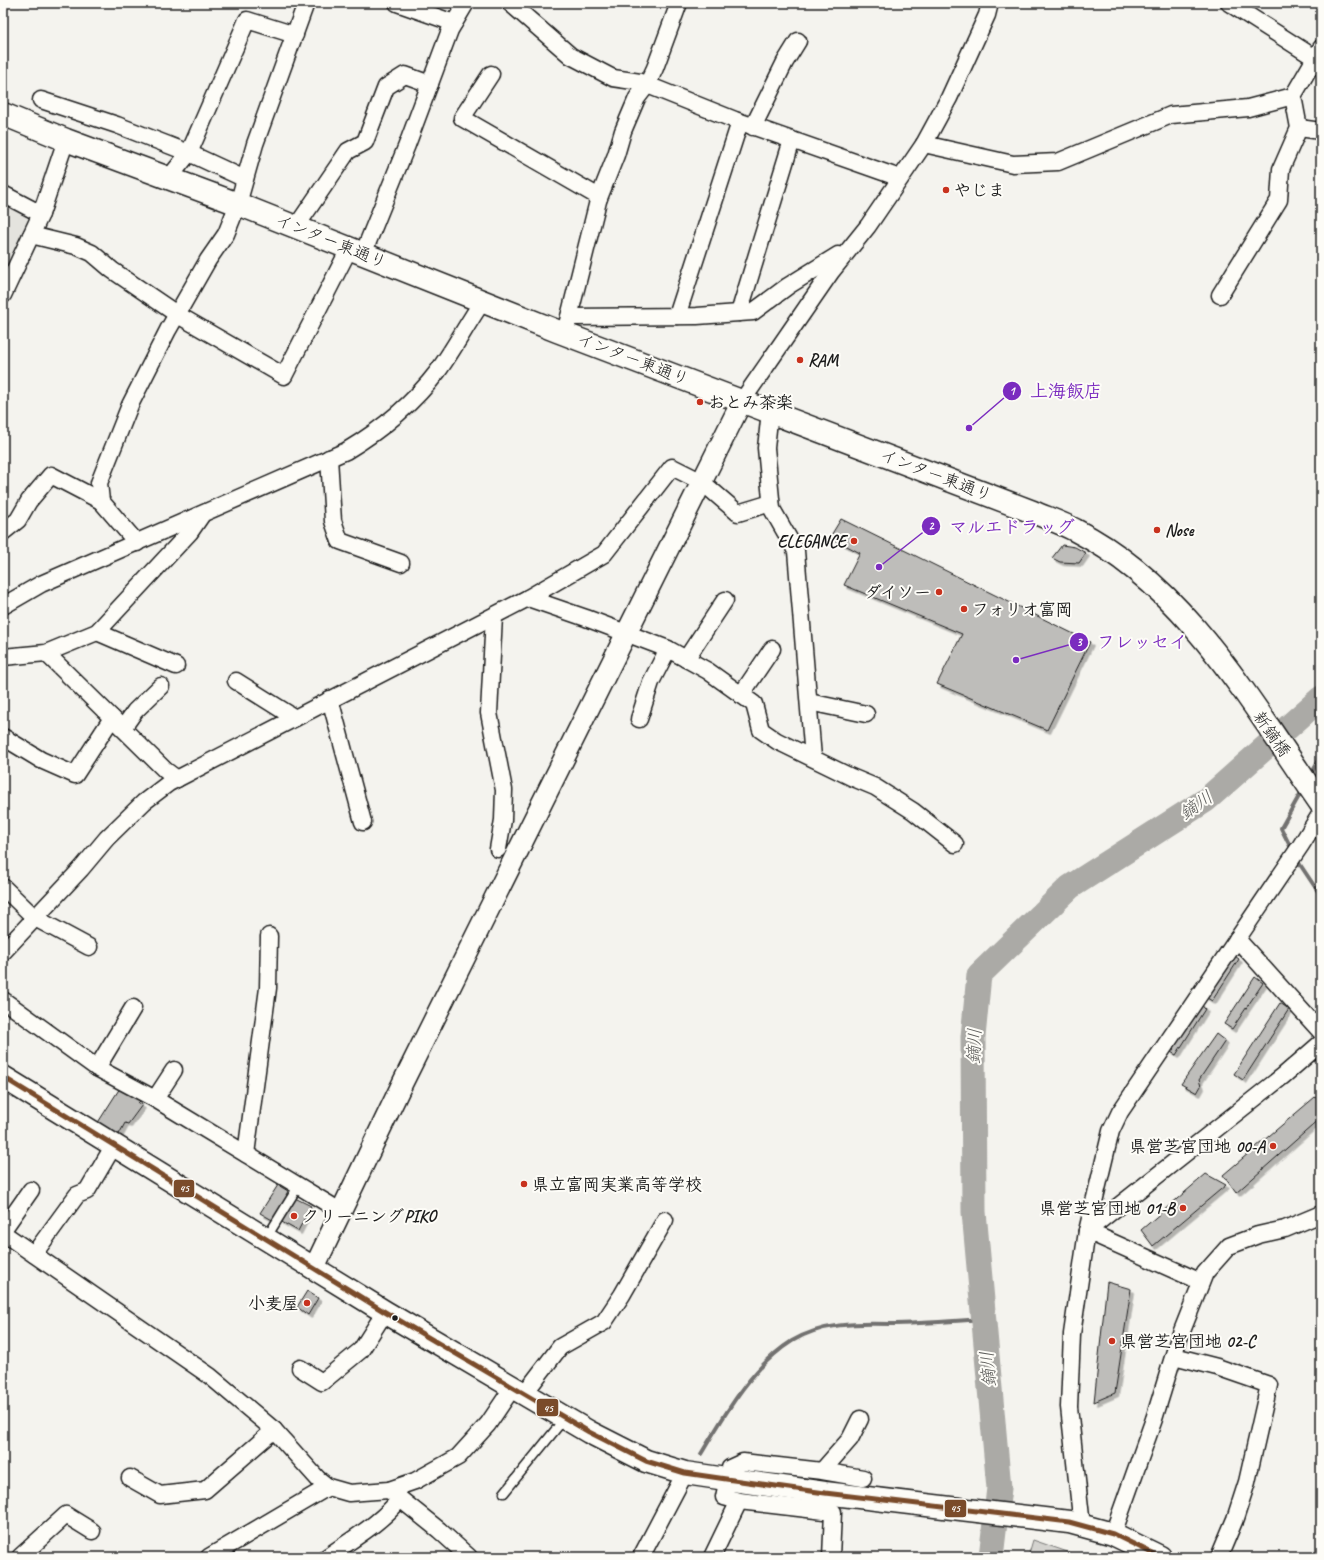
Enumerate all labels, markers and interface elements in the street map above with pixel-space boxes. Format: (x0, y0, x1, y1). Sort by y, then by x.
place label: やじま (954, 180, 1005, 201)
marker: やじま (941, 185, 951, 195)
street label: インター東通り (272, 209, 390, 273)
street label: インター東通り (574, 328, 692, 390)
place label: RAM (808, 350, 840, 371)
marker: RAM (795, 355, 805, 365)
callout: 上海飯店 (1002, 376, 1110, 406)
text: 上海飯店 (1030, 380, 1102, 402)
text: 1 (1009, 383, 1016, 399)
place label: おとみ茶楽 (708, 392, 793, 413)
marker: おとみ茶楽 (695, 397, 705, 407)
street label: インター東通り (877, 444, 995, 506)
callout: マルエドラッグ (921, 511, 1083, 541)
text: マルエドラッグ (949, 516, 1075, 538)
text: 2 (928, 518, 935, 534)
place label: Nose (1165, 520, 1195, 541)
marker: Nose (1152, 525, 1162, 535)
place label: ELEGANCE (777, 531, 849, 552)
marker: ELEGANCE (849, 536, 859, 546)
place label: ダイソー (865, 582, 931, 603)
marker: ダイソー (934, 587, 944, 597)
place label: フォリオ富岡 (972, 599, 1073, 620)
marker: フォリオ富岡 (959, 604, 969, 614)
callout: フレッセイ (1069, 627, 1195, 657)
text: フレッセイ (1097, 631, 1187, 653)
text: 3 (1076, 634, 1083, 650)
street label: 新鏑橋 (1249, 707, 1295, 761)
water label: 鏑川 (1175, 786, 1217, 824)
water label: 鏑川 (962, 1028, 986, 1064)
place label: 県営芝宮団地 00-A (1129, 1136, 1266, 1157)
marker: 県営芝宮団地 00-A (1268, 1141, 1278, 1151)
place label: 県立富岡実業高等学校 (532, 1174, 702, 1195)
line badge: 45 (173, 1179, 195, 1198)
marker: 県立富岡実業高等学校 (519, 1179, 529, 1189)
text: 45 (179, 1181, 190, 1195)
place label: 県営芝宮団地 01-B (1039, 1198, 1177, 1219)
marker: 県営芝宮団地 01-B (1178, 1203, 1188, 1213)
place label: クリーニングPIKO (302, 1206, 438, 1227)
marker: クリーニングPIKO (289, 1211, 299, 1221)
place label: 小麦屋 (248, 1293, 299, 1314)
marker: 小麦屋 (302, 1298, 312, 1308)
unlabelled marker (390, 1313, 400, 1323)
place label: 県営芝宮団地 02-C (1120, 1331, 1258, 1352)
marker: 県営芝宮団地 02-C (1107, 1336, 1117, 1346)
water label: 鏑川 (975, 1350, 1001, 1388)
line badge: 45 (536, 1398, 559, 1417)
text: 45 (543, 1401, 554, 1415)
line badge: 45 (944, 1499, 967, 1518)
text: 45 (950, 1501, 961, 1515)

